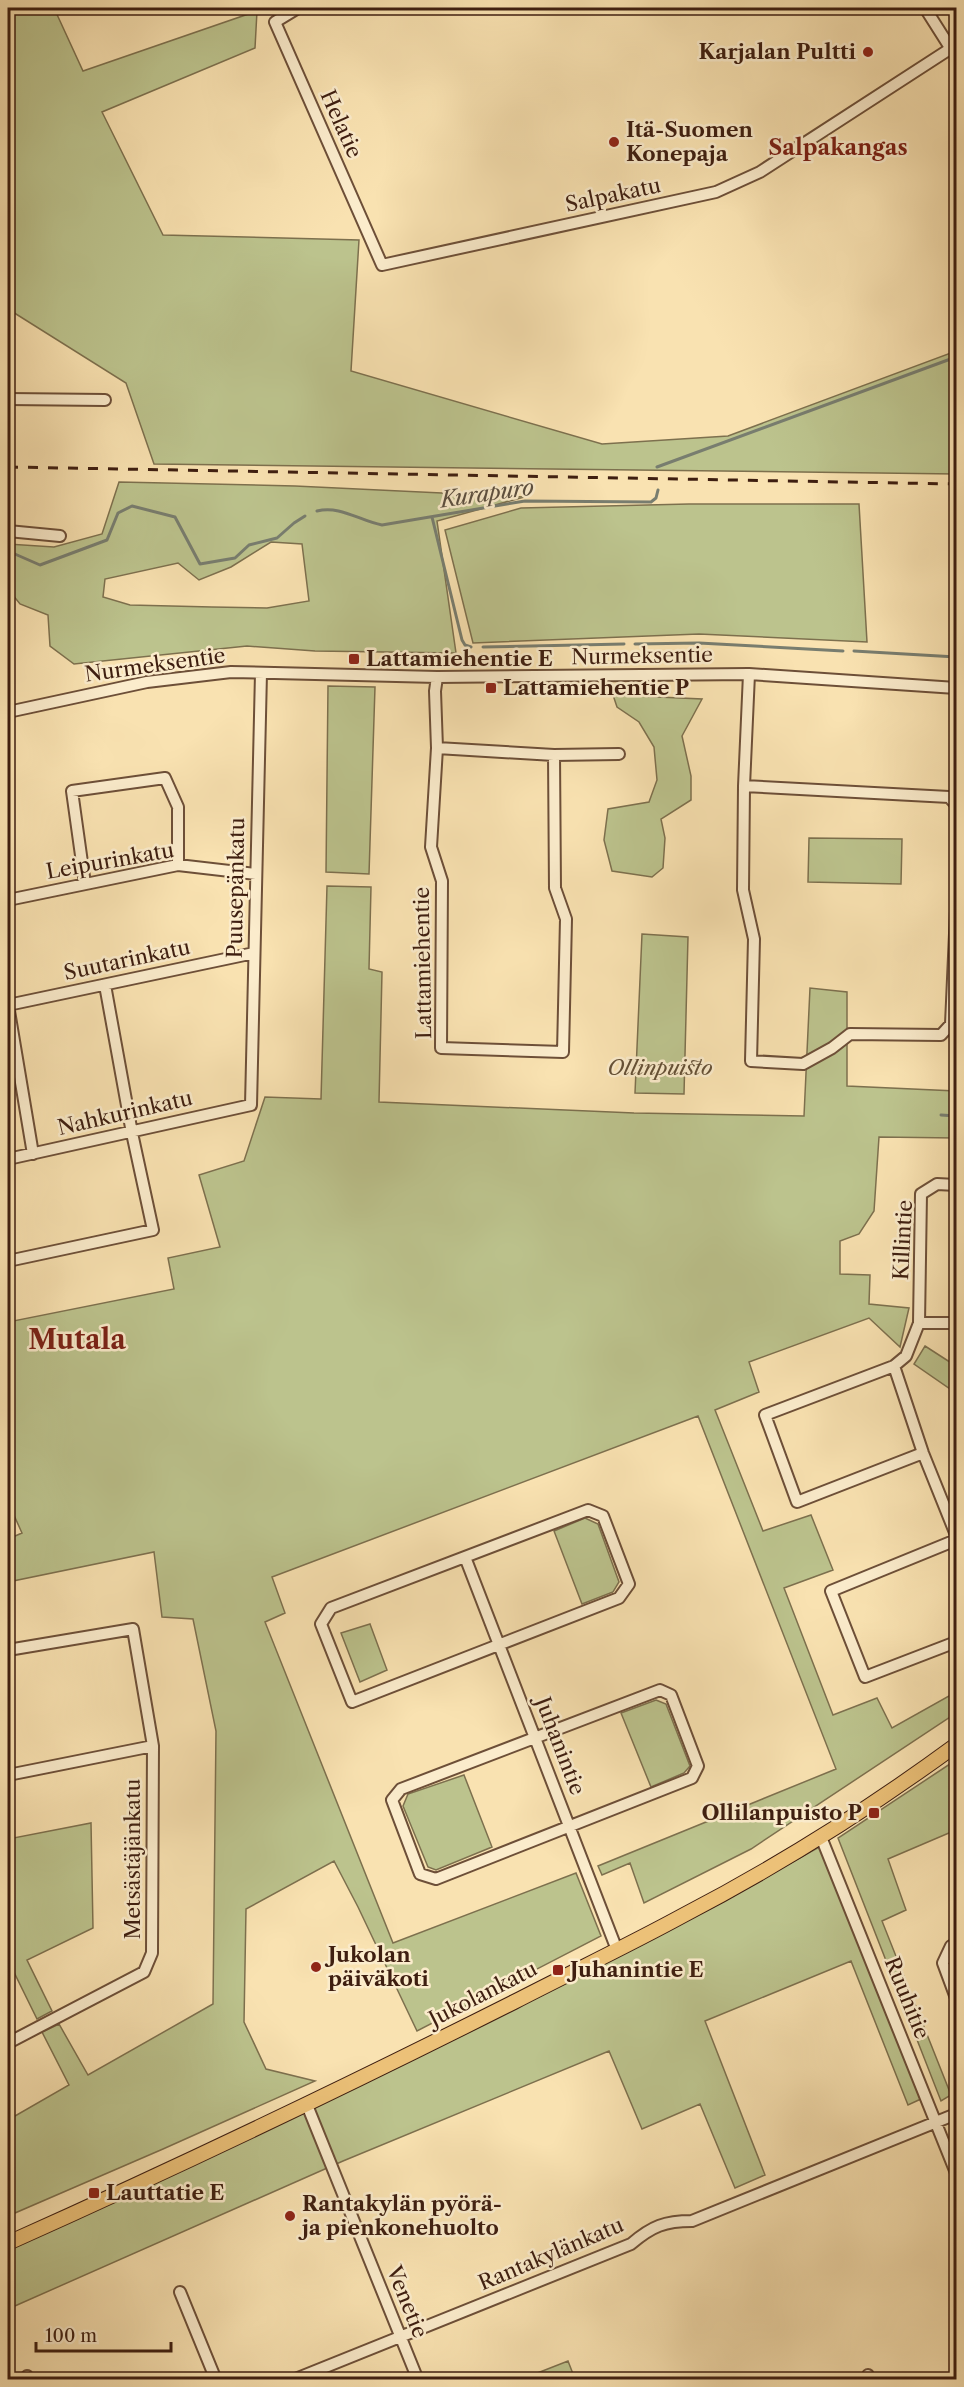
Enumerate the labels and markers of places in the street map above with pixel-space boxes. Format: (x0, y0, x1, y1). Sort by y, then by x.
place label: Karjalan Pultti (698, 39, 857, 64)
marker: Karjalan Pultti (861, 45, 875, 59)
place label: Itä-Suomen Konepaja (626, 117, 753, 166)
marker: Itä-Suomen Konepaja (607, 135, 621, 149)
place label: Lattamiehentie E (366, 646, 553, 671)
marker: Lattamiehentie E (347, 652, 361, 666)
place label: Lattamiehentie P (503, 675, 689, 700)
marker: Lattamiehentie P (484, 681, 498, 695)
place label: Ollilanpuisto P (701, 1800, 862, 1825)
marker: Ollilanpuisto P (867, 1806, 881, 1820)
place label: Jukolan päiväkoti (324, 1942, 429, 1991)
place label: Juhanintie E (566, 1957, 704, 1982)
marker: Jukolan päiväkoti (309, 1960, 323, 1974)
marker: Juhanintie E (551, 1963, 565, 1977)
place label: Lauttatie E (106, 2180, 225, 2205)
marker: Lauttatie E (87, 2186, 101, 2200)
place label: Rantakylän pyörä- ja pienkonehuolto (298, 2191, 502, 2240)
marker: Rantakylän pyörä- ja pienkonehuolto (283, 2209, 297, 2223)

